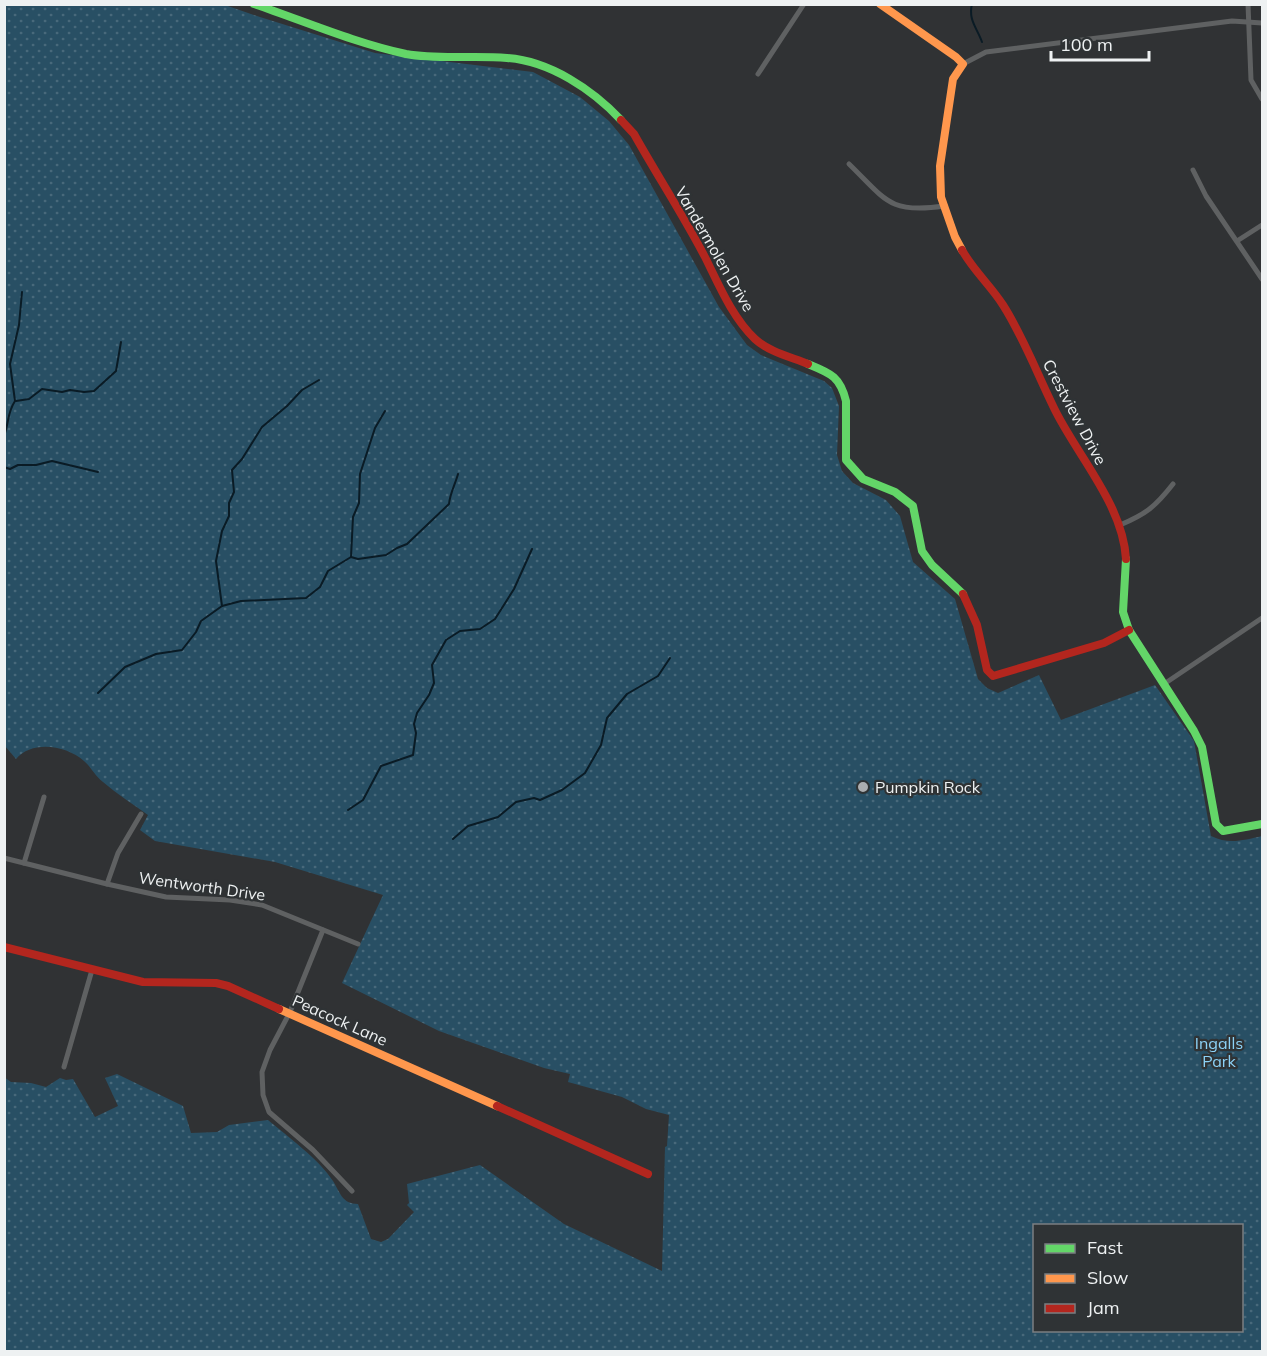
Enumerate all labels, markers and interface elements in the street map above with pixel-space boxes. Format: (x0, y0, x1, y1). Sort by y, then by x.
scale bar (1051, 24, 1148, 62)
text: 100 m (1060, 33, 1113, 56)
street label: Vandermolen Drive (671, 183, 759, 315)
street label: Crestview Drive (1039, 356, 1111, 468)
place label: Pumpkin Rock (875, 777, 981, 797)
marker: Pumpkin Rock (856, 780, 870, 794)
street label: Wentworth Drive (137, 867, 267, 905)
street label: Peacock Lane (289, 990, 391, 1050)
park label: Ingalls Park (1195, 1033, 1243, 1071)
legend (1033, 1224, 1243, 1332)
text: Fast (1087, 1236, 1123, 1259)
text: Slow (1087, 1266, 1129, 1289)
text: Jam (1087, 1296, 1120, 1319)

